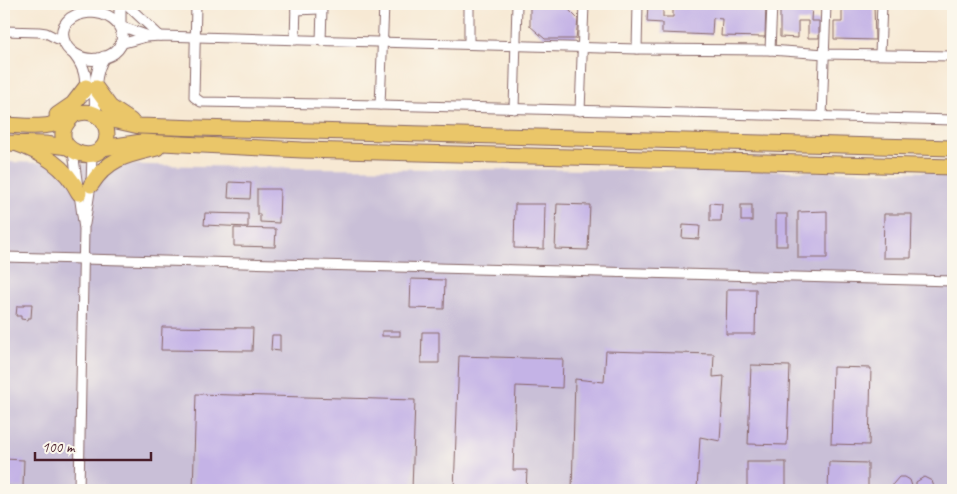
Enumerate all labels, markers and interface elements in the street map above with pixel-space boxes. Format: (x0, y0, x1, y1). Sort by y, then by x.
scale bar (35, 429, 151, 461)
text: 100 m (42, 438, 76, 457)

